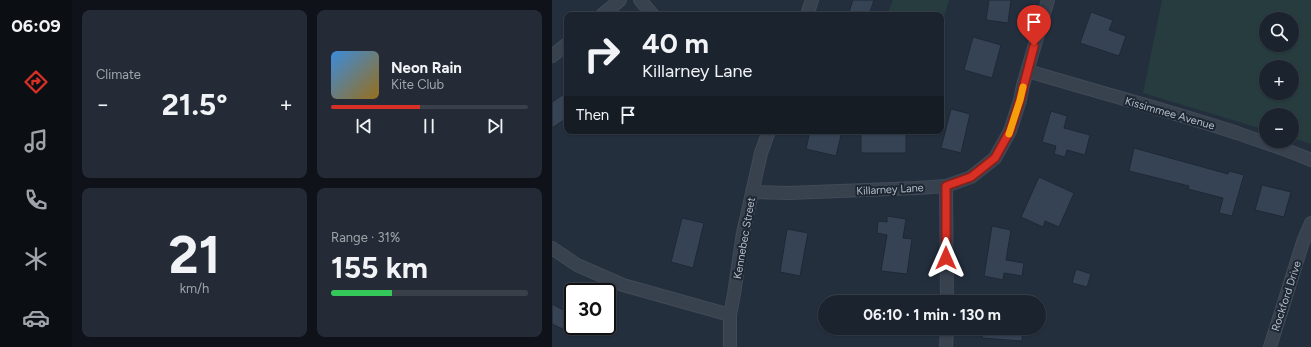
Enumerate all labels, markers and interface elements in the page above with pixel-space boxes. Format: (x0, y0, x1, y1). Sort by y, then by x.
pin (1017, 5, 1051, 46)
icon: arrive (1023, 11, 1045, 33)
map controls (1259, 12, 1299, 148)
button: search (1259, 12, 1299, 52)
text: 06:09 (11, 15, 61, 37)
text: 40 m (642, 26, 709, 60)
icon: right (576, 28, 628, 80)
text: Neon Rain (391, 59, 462, 77)
text: Killarney Lane (642, 60, 752, 82)
button: + (1259, 60, 1299, 100)
text: Climate (96, 67, 141, 82)
icon: directions (22, 68, 50, 96)
text: Kite Club (391, 77, 444, 92)
text: 21.5° (161, 86, 228, 123)
text: − (96, 91, 110, 118)
text: + (279, 91, 293, 118)
street label: Kissimmee Avenue (1124, 94, 1216, 133)
icon: arrive (617, 104, 639, 126)
text: Then (576, 106, 609, 124)
button: − (1259, 108, 1299, 148)
icon: previous (353, 115, 375, 137)
icon: pause (418, 115, 440, 137)
icon: next (484, 115, 506, 137)
icon: music (22, 127, 50, 155)
street label: Killarney Lane (856, 181, 924, 198)
icon: phone (22, 186, 50, 214)
street label: Kennebec Street (731, 196, 758, 280)
text: 21 (168, 224, 221, 286)
text: Range · 31% (331, 230, 400, 245)
position arrow (925, 237, 967, 279)
icon: climate (22, 245, 50, 273)
text: 155 km (331, 249, 428, 286)
street label: Rockford Drive (1269, 259, 1304, 333)
text: km/h (180, 281, 209, 296)
speed limit sign: 30 (564, 283, 616, 335)
icon: car (22, 304, 50, 332)
text: 06:10 · 1 min · 130 m (863, 306, 1001, 324)

